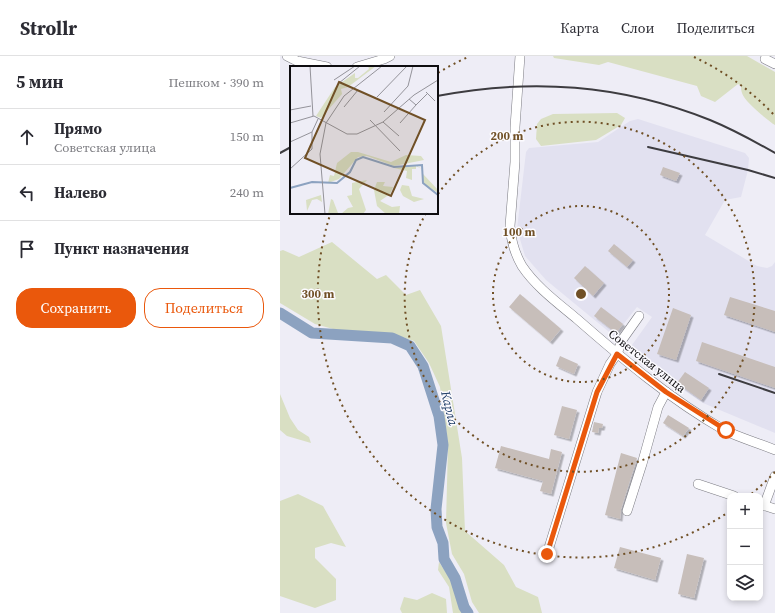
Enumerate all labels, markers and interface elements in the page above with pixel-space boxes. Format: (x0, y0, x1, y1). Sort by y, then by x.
text: Strollr (20, 15, 77, 41)
text: Карта (560, 18, 599, 38)
text: Слои (621, 18, 655, 38)
text: Поделиться (677, 18, 755, 38)
inset map (290, 66, 438, 214)
text: 5 мин (16, 70, 64, 94)
text: Пешком · 390 m (169, 74, 264, 91)
text: Прямо (54, 118, 102, 139)
icon: ahead (16, 126, 38, 148)
text: 150 m (230, 128, 264, 145)
text: 200 m (491, 128, 524, 144)
text: Советская улица (54, 139, 156, 156)
icon: left (16, 182, 38, 204)
text: Налево (54, 182, 107, 203)
text: 240 m (230, 184, 264, 201)
text: 100 m (503, 224, 536, 240)
icon: arrive (16, 238, 38, 260)
text: Пункт назначения (54, 238, 189, 259)
text: 300 m (302, 286, 335, 302)
centre of rings (574, 287, 588, 301)
button: Сохранить (16, 288, 136, 328)
button: Поделиться (144, 288, 264, 328)
street label: Советская улица (605, 326, 690, 397)
water label: Карла (437, 388, 462, 427)
route start (717, 421, 735, 439)
map controls (727, 493, 763, 601)
button: + (727, 493, 763, 529)
button: − (727, 529, 763, 565)
route end (538, 545, 556, 563)
button: layers (727, 565, 763, 601)

